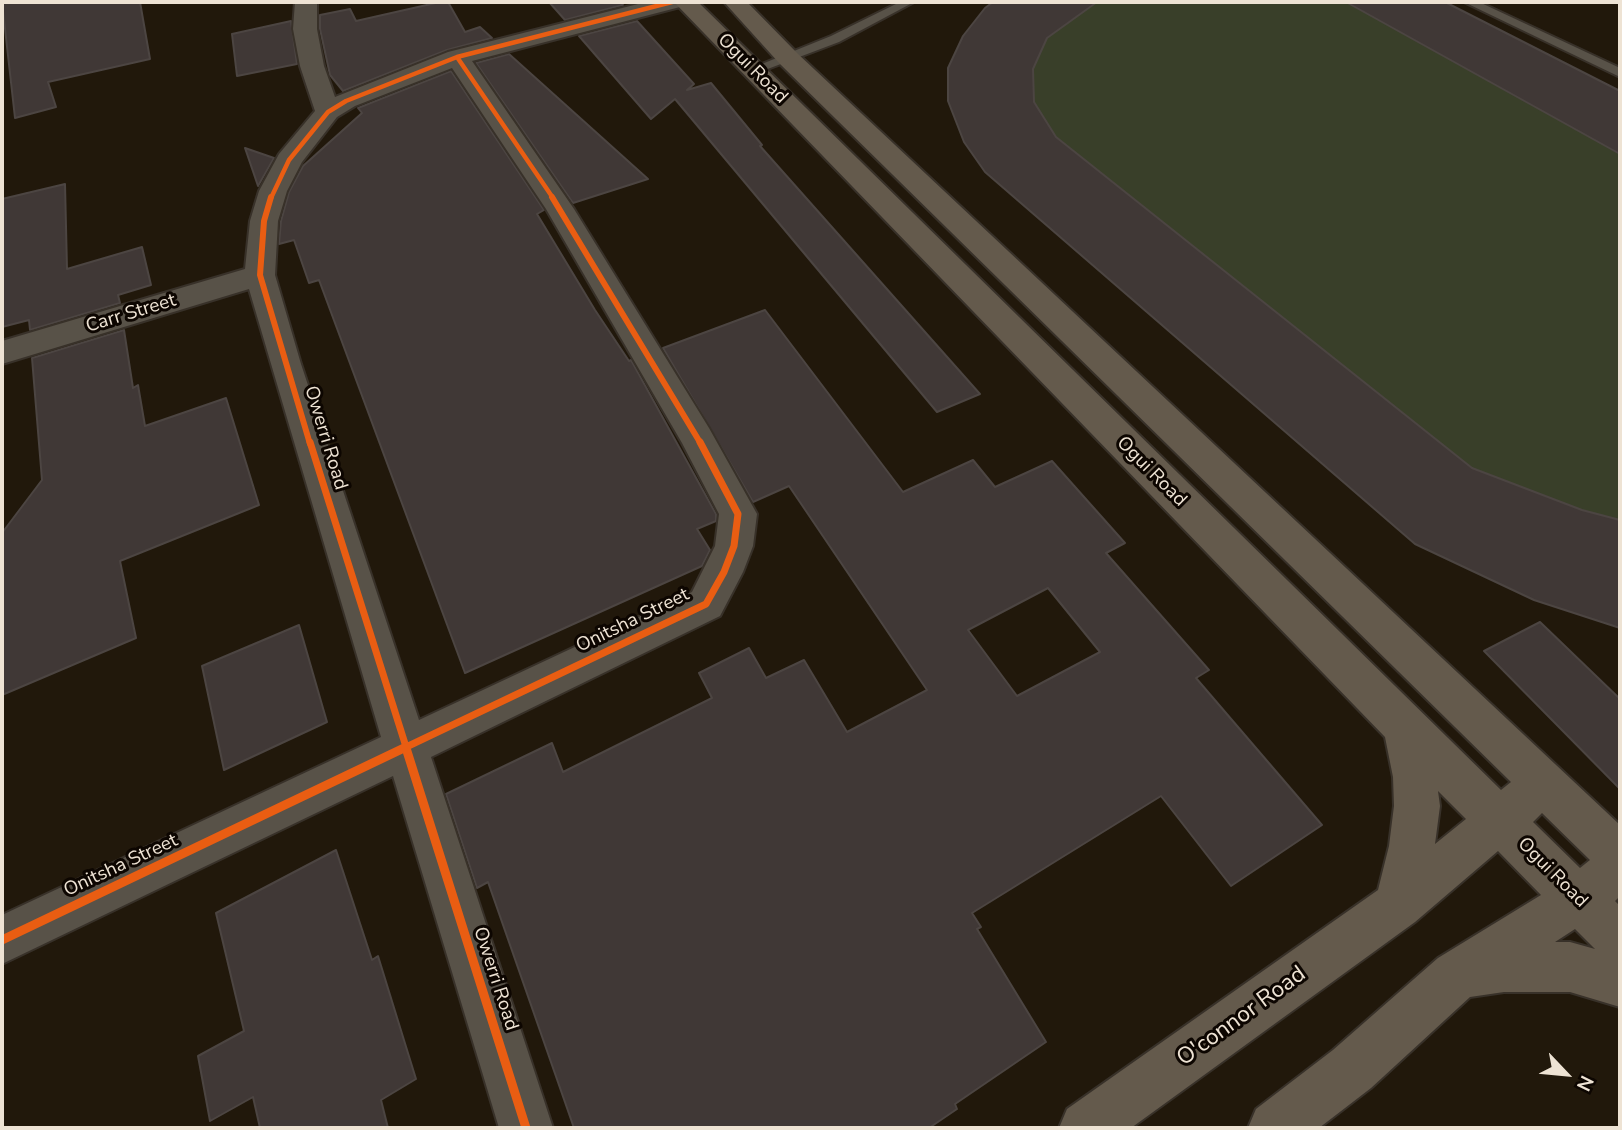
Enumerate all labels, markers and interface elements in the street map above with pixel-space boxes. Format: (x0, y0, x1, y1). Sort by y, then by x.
street label: Ogui Road (712, 29, 792, 109)
street label: Carr Street (83, 290, 179, 338)
street label: Owerri Road (298, 383, 352, 493)
street label: Ogui Road (1111, 432, 1191, 512)
street label: Onitsha Street (573, 584, 693, 658)
street label: Onitsha Street (60, 830, 182, 902)
street label: Ogui Road (1512, 833, 1592, 913)
street label: Owerri Road (468, 924, 522, 1034)
street label: O'connor Road (1172, 961, 1312, 1073)
north arrow (1531, 1039, 1601, 1109)
text: N (1570, 1071, 1600, 1095)

